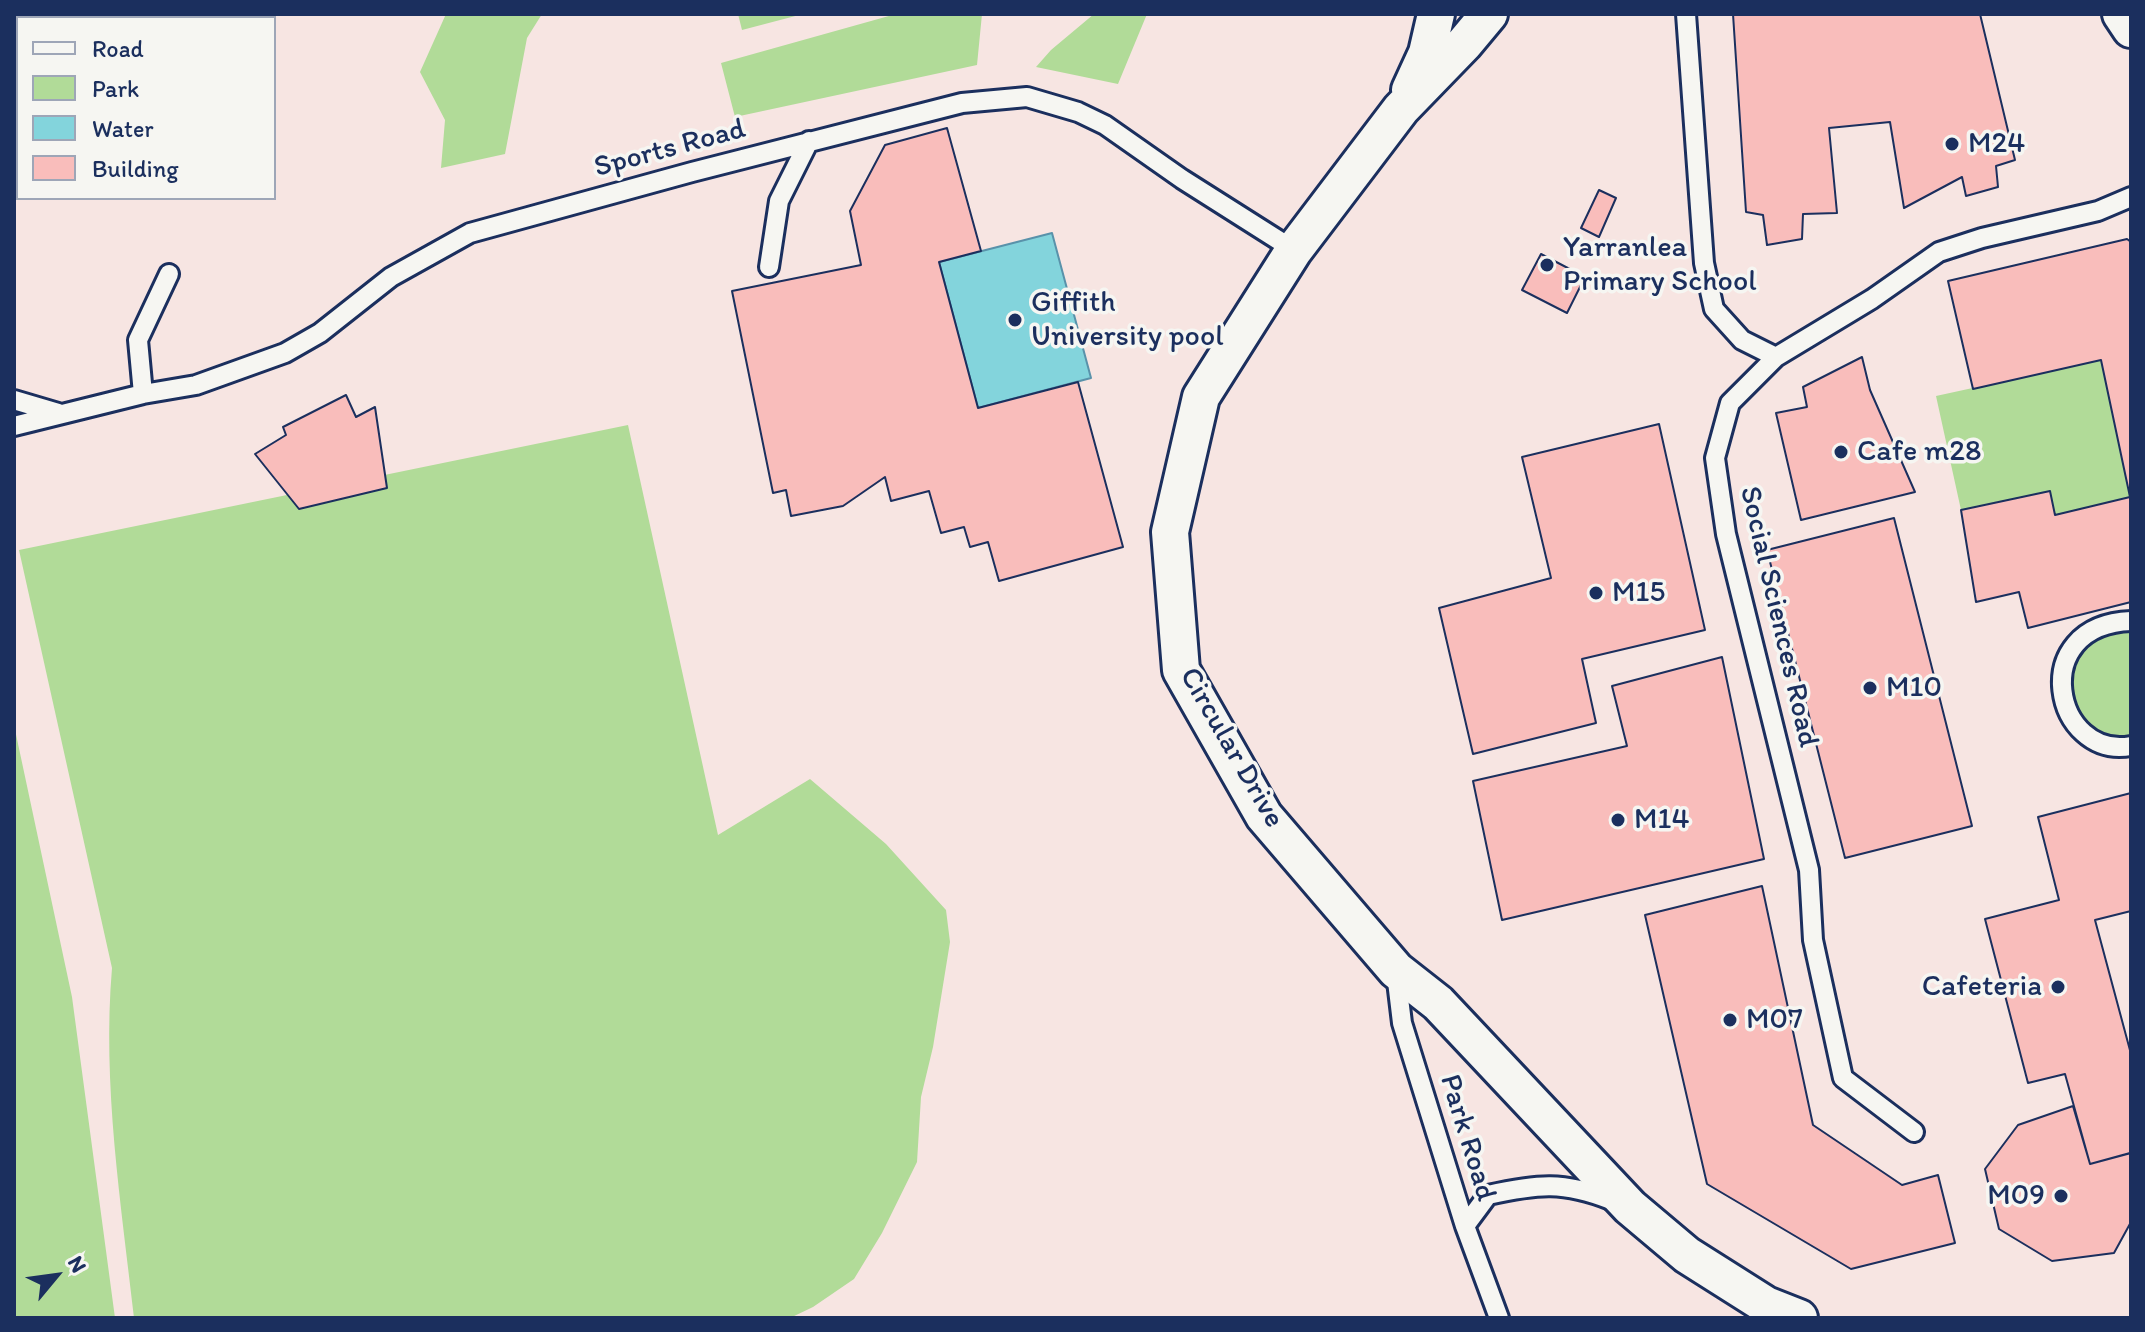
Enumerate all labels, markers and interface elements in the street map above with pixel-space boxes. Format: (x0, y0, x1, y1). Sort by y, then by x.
legend (16, 16, 276, 200)
text: Road (92, 34, 144, 63)
text: Park (92, 74, 139, 103)
street label: Sports Road (590, 112, 750, 186)
text: Water (92, 114, 154, 143)
place label: M24 (1968, 126, 2025, 162)
marker: M24 (1943, 135, 1961, 153)
text: Building (92, 154, 179, 183)
place label: Yarranlea Primary School (1563, 230, 1757, 300)
marker: Yarranlea Primary School (1538, 256, 1556, 274)
place label: Giffith University pool (1031, 285, 1224, 356)
marker: Giffith University pool (1006, 311, 1024, 329)
place label: Cafe m28 (1857, 434, 1981, 470)
marker: Cafe m28 (1832, 443, 1850, 461)
street label: Social Sciences Road (1730, 483, 1826, 751)
place label: M15 (1612, 575, 1665, 611)
marker: M15 (1587, 584, 1605, 602)
street label: Circular Drive (1171, 661, 1291, 835)
place label: M10 (1886, 670, 1942, 706)
marker: M10 (1861, 679, 1879, 697)
place label: M14 (1634, 802, 1690, 838)
marker: M14 (1609, 811, 1627, 829)
place label: Cafeteria (1922, 969, 2042, 1005)
marker: Cafeteria (2049, 978, 2067, 996)
place label: M07 (1746, 1002, 1803, 1038)
marker: M07 (1721, 1011, 1739, 1029)
street label: Park Road (1431, 1070, 1503, 1206)
place label: M09 (1987, 1178, 2045, 1214)
marker: M09 (2052, 1187, 2070, 1205)
north arrow (16, 1236, 96, 1316)
text: N (62, 1251, 93, 1277)

